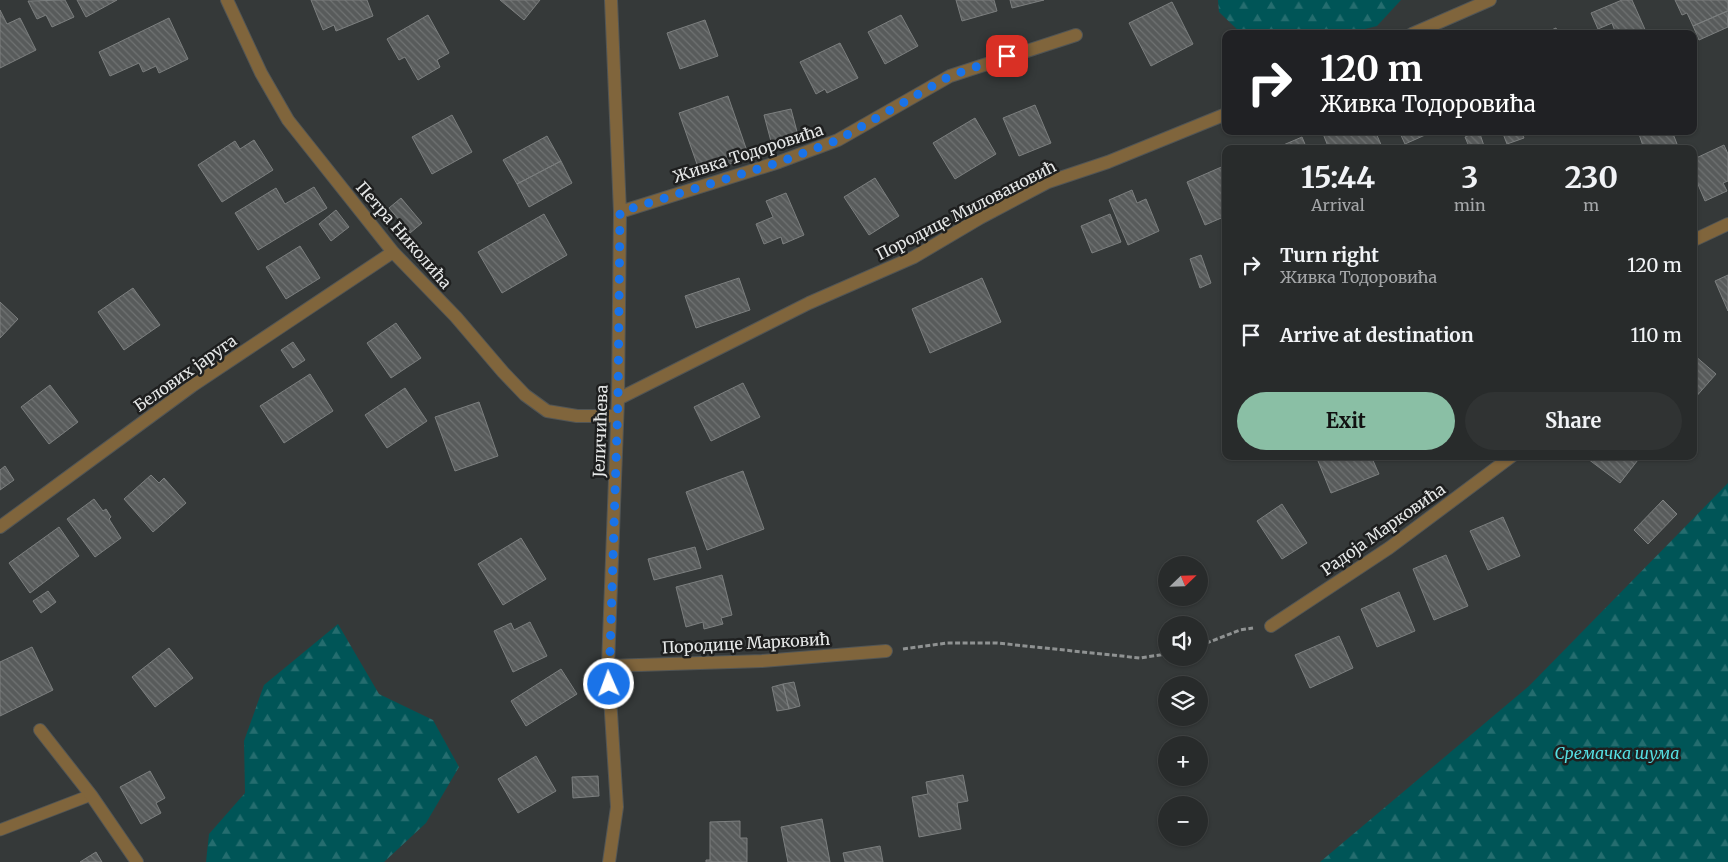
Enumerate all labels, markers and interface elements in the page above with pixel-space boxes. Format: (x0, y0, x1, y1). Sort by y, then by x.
pin (986, 35, 1028, 77)
icon: arrive (993, 42, 1021, 70)
text: 120 m (1320, 47, 1423, 91)
icon: right (1237, 50, 1302, 115)
text: Живка Тодоровића (1320, 90, 1536, 118)
street label: Живка Тодоровића (670, 119, 826, 187)
street label: Породице Миловановић (873, 156, 1060, 264)
text: 15:44 (1301, 158, 1375, 196)
text: 3 (1461, 158, 1478, 196)
text: 230 (1564, 158, 1618, 196)
street label: Петра Николића (352, 177, 456, 293)
text: Arrival (1311, 195, 1365, 215)
text: min (1454, 195, 1486, 215)
text: m (1583, 195, 1599, 215)
text: Turn right (1280, 243, 1379, 267)
icon: right (1237, 251, 1265, 279)
text: 120 m (1627, 253, 1682, 277)
text: Живка Тодоровића (1280, 267, 1437, 287)
icon: arrive (1237, 321, 1265, 349)
text: Arrive at destination (1280, 323, 1474, 347)
text: 110 m (1631, 323, 1682, 347)
street label: Белових јаруга (130, 330, 241, 416)
street label: Јеличићева (588, 384, 612, 479)
button: Exit (1237, 392, 1455, 450)
button: Share (1465, 392, 1682, 450)
street label: Радоја Марковића (1317, 478, 1449, 579)
north arrow (1158, 556, 1208, 606)
map controls (1158, 556, 1208, 846)
button: sound (1158, 616, 1208, 666)
street label: Породице Марковић (661, 629, 831, 657)
position arrow (582, 657, 634, 709)
button: layers (1158, 676, 1208, 726)
button: + (1158, 736, 1208, 786)
park label: Сремачка шума (1555, 743, 1679, 763)
button: − (1158, 796, 1208, 846)

